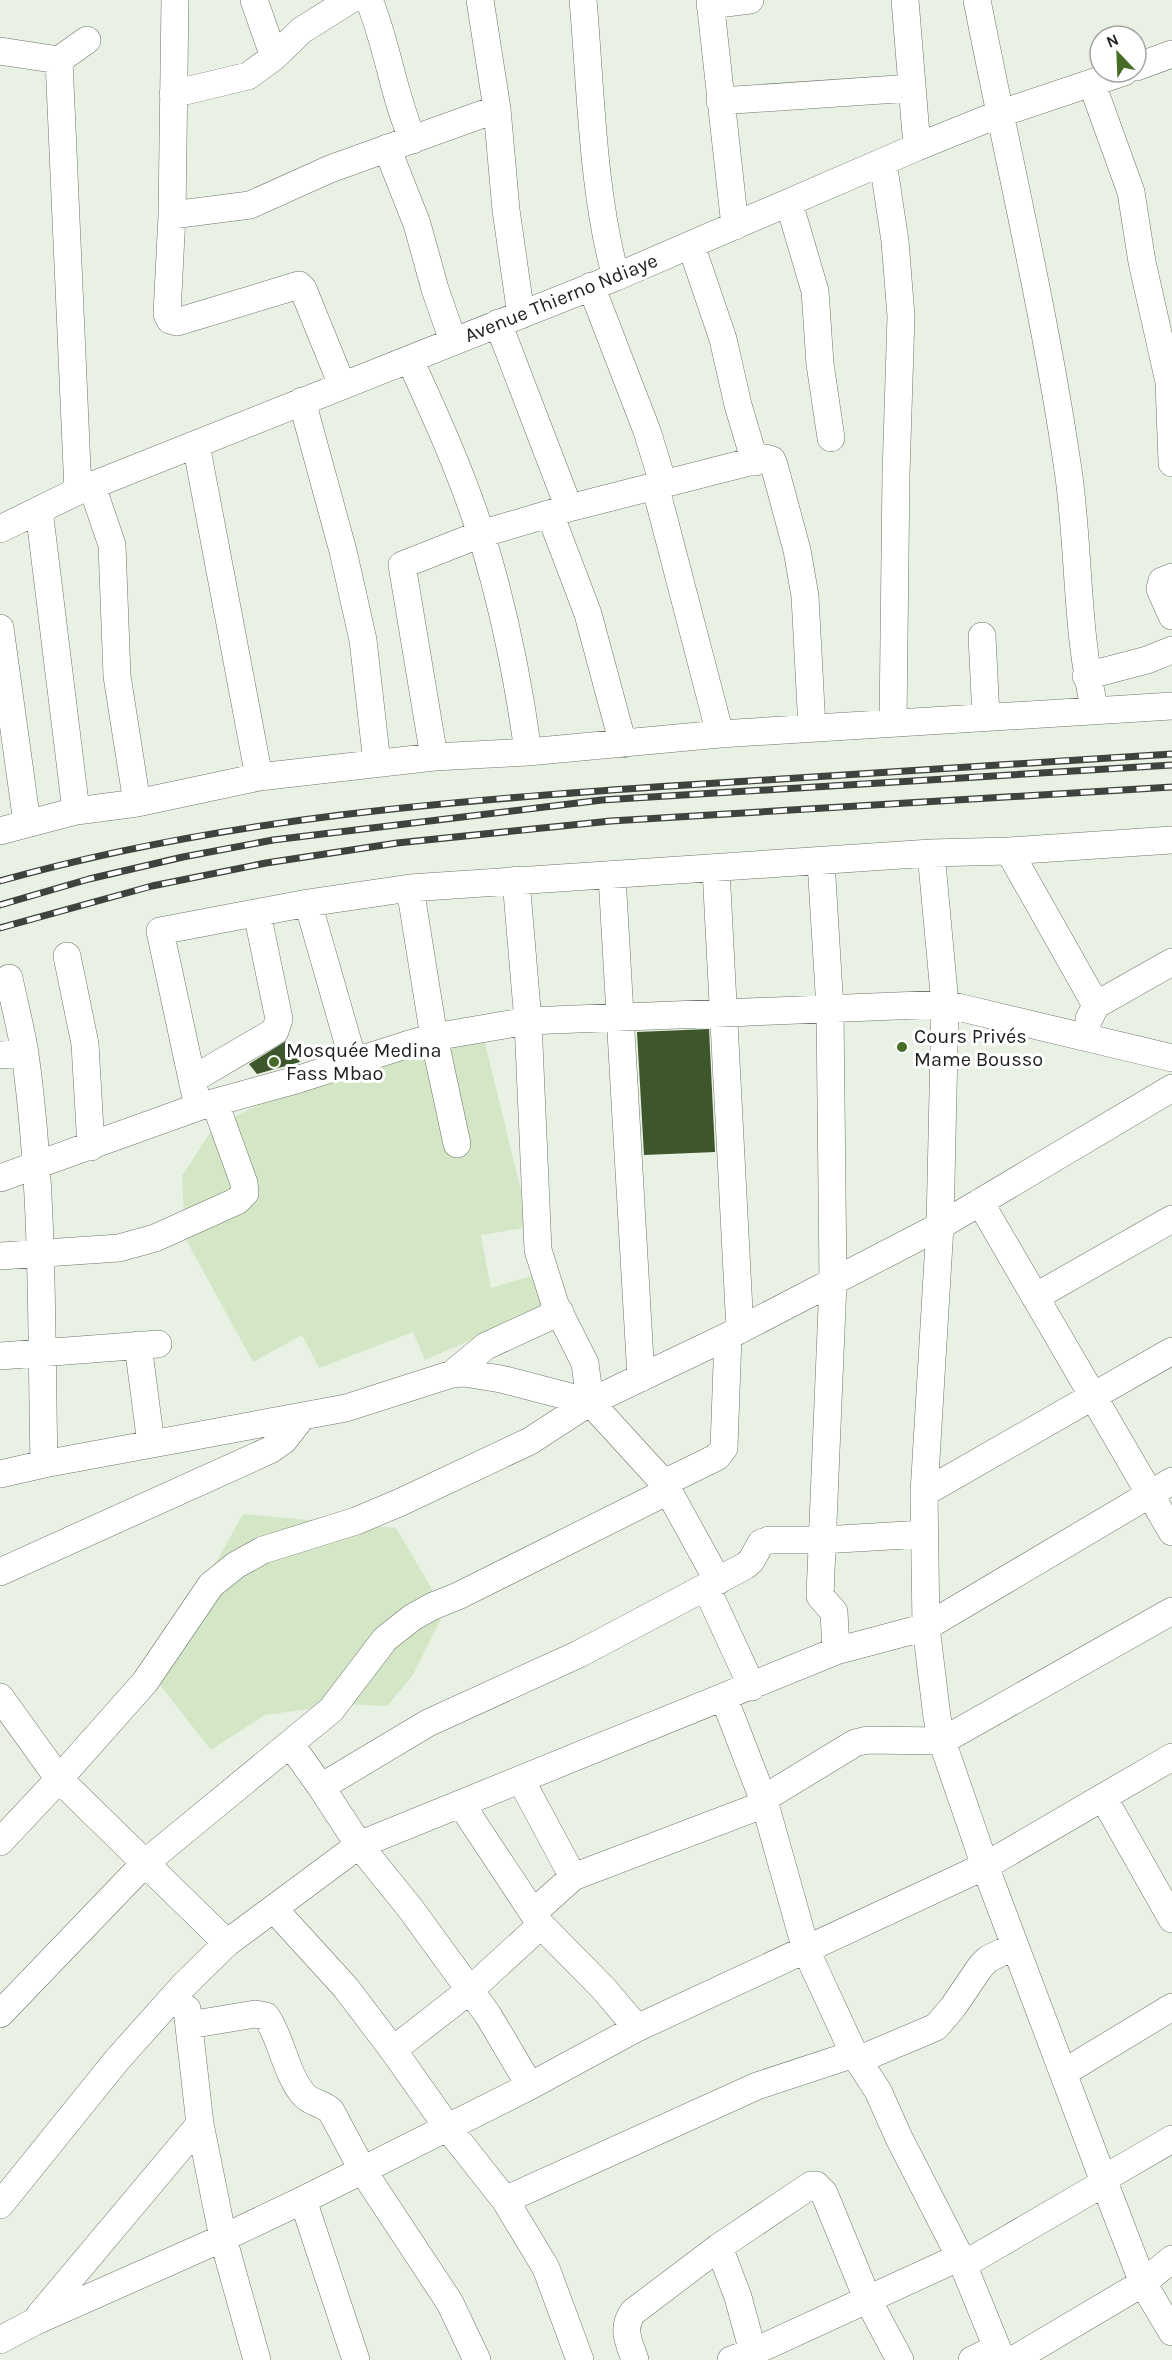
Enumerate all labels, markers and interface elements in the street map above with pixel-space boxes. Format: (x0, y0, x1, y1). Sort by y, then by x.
north arrow (1088, 24, 1148, 84)
text: N (1103, 30, 1121, 52)
street label: Avenue Thierno Ndiaye (461, 249, 661, 347)
place label: Cours Privés Mame Bousso (914, 1025, 1043, 1071)
place label: Mosquée Medina Fass Mbao (286, 1039, 442, 1085)
marker: Cours Privés Mame Bousso (895, 1040, 909, 1054)
marker: Mosquée Medina Fass Mbao (267, 1055, 281, 1069)

